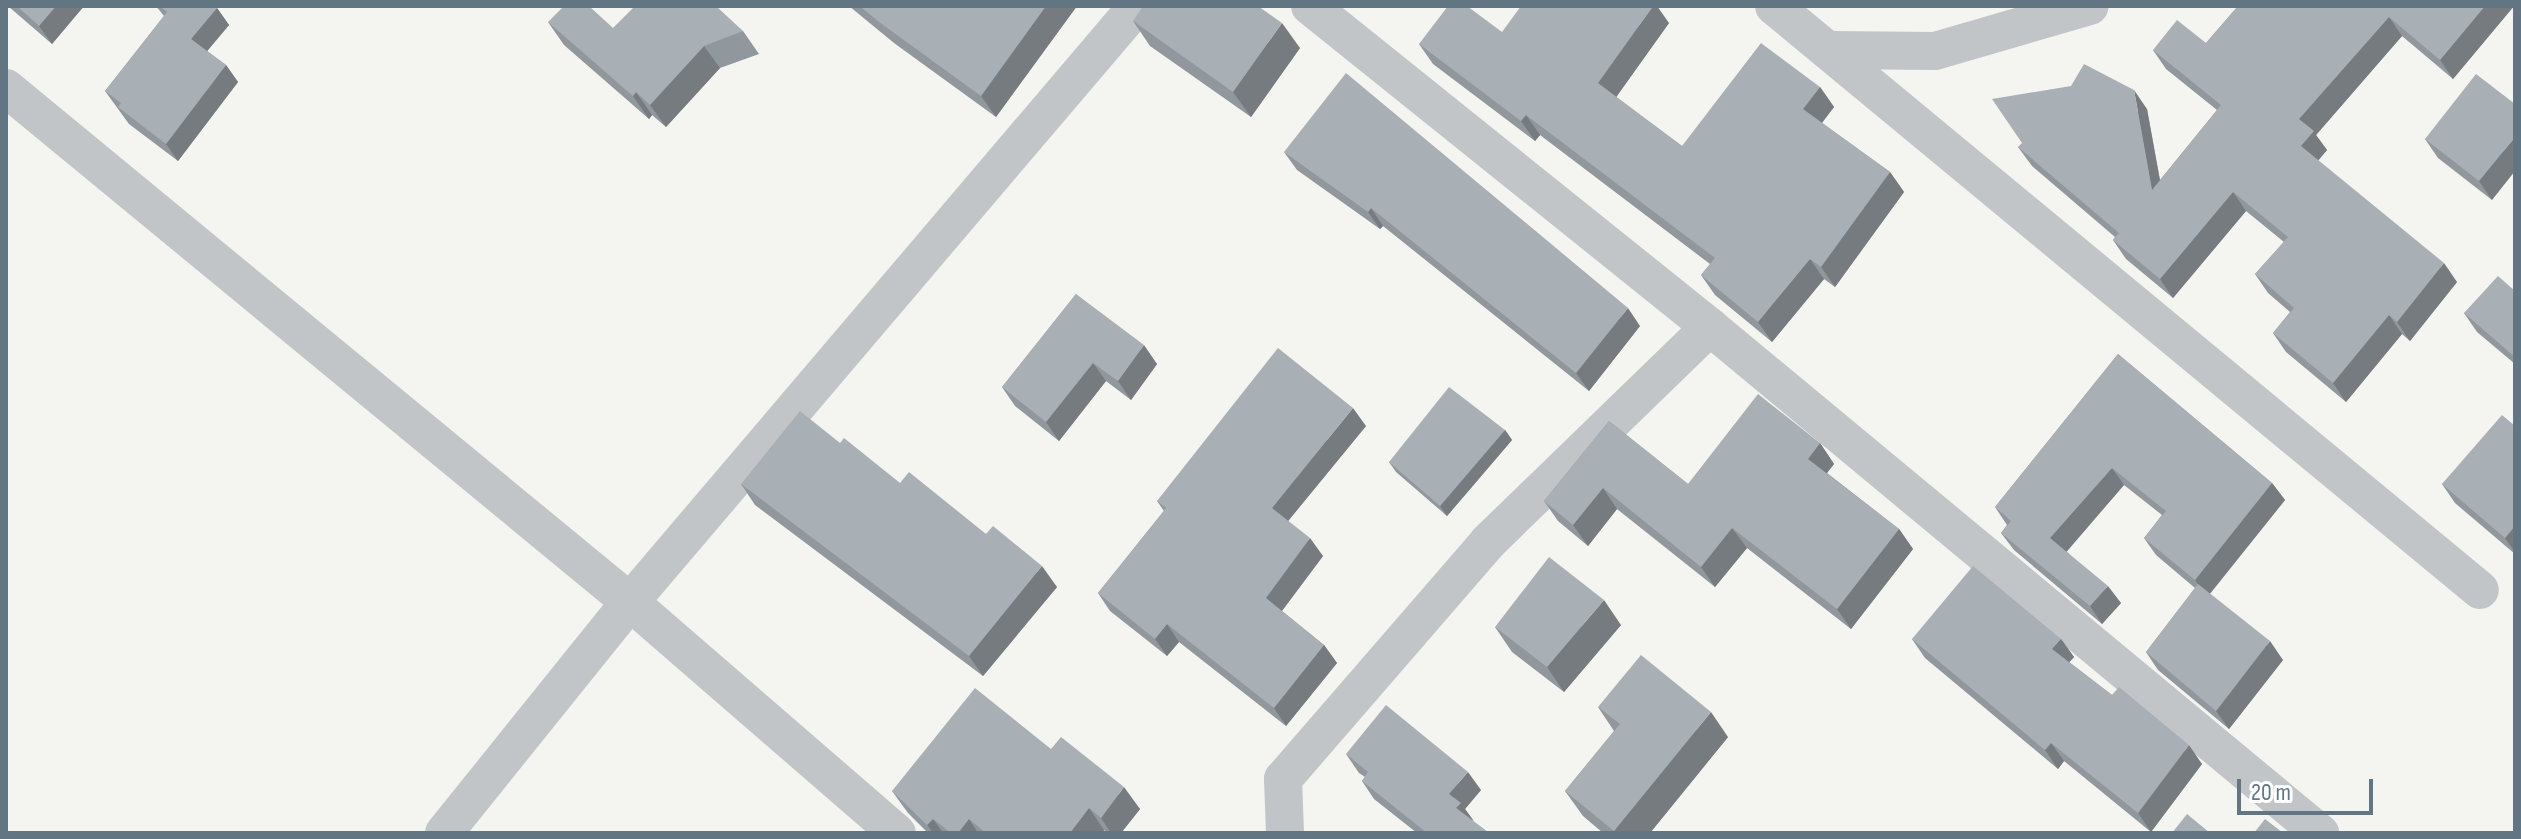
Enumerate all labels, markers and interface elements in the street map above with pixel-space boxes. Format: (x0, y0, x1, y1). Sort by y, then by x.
scale bar (2241, 763, 2377, 813)
text: 20 m (2251, 778, 2291, 807)

